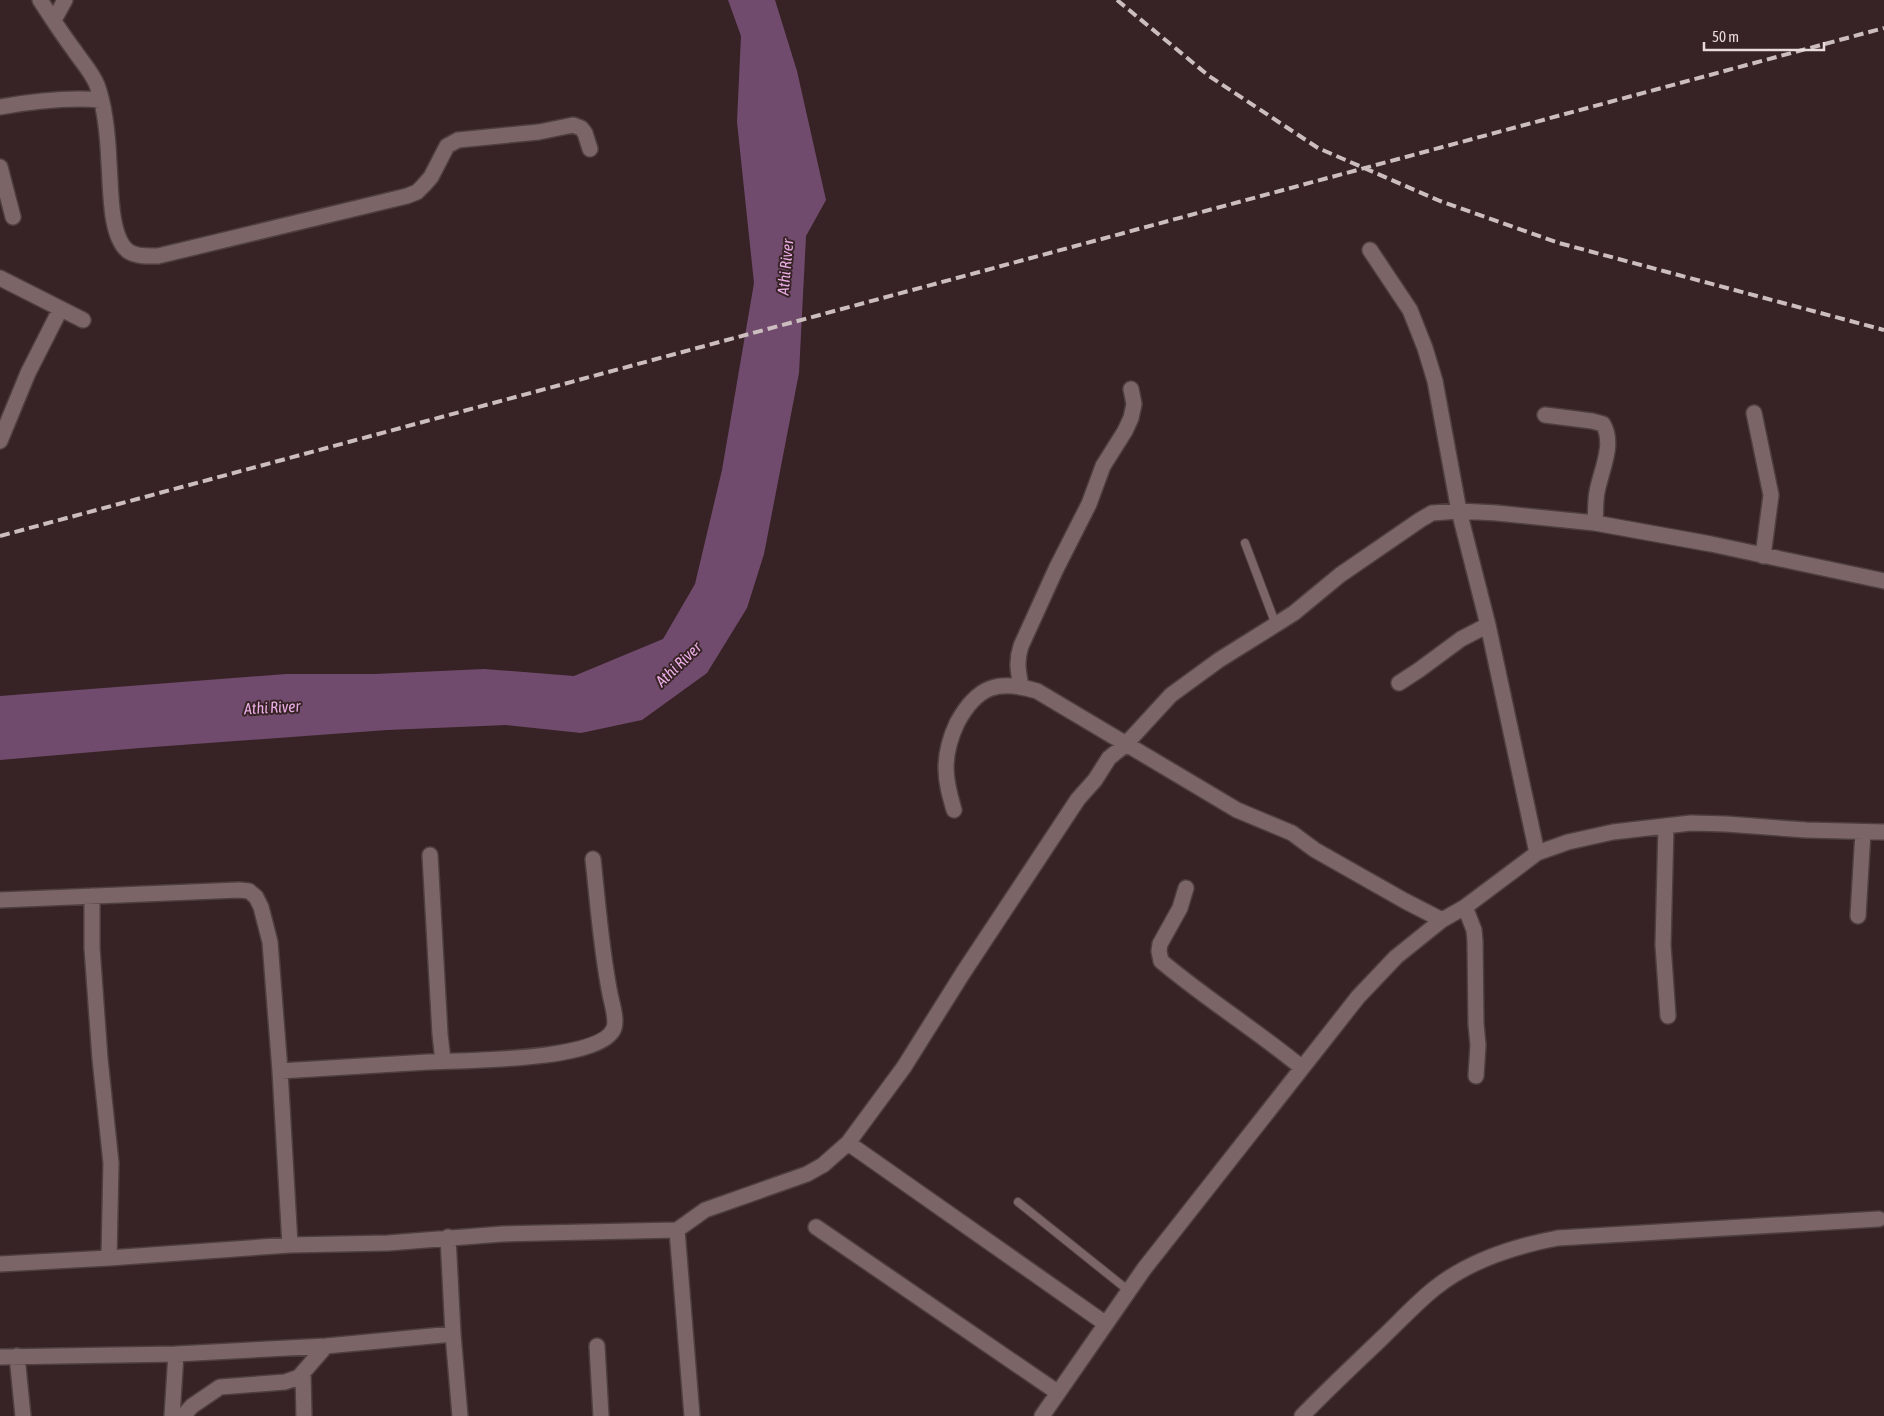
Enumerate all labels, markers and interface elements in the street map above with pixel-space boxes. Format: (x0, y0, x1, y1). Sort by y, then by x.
scale bar (1704, 20, 1824, 52)
text: 50 m (1712, 28, 1739, 45)
water label: Athi River (773, 237, 797, 297)
water label: Athi River (651, 637, 705, 691)
water label: Athi River (242, 696, 302, 718)

